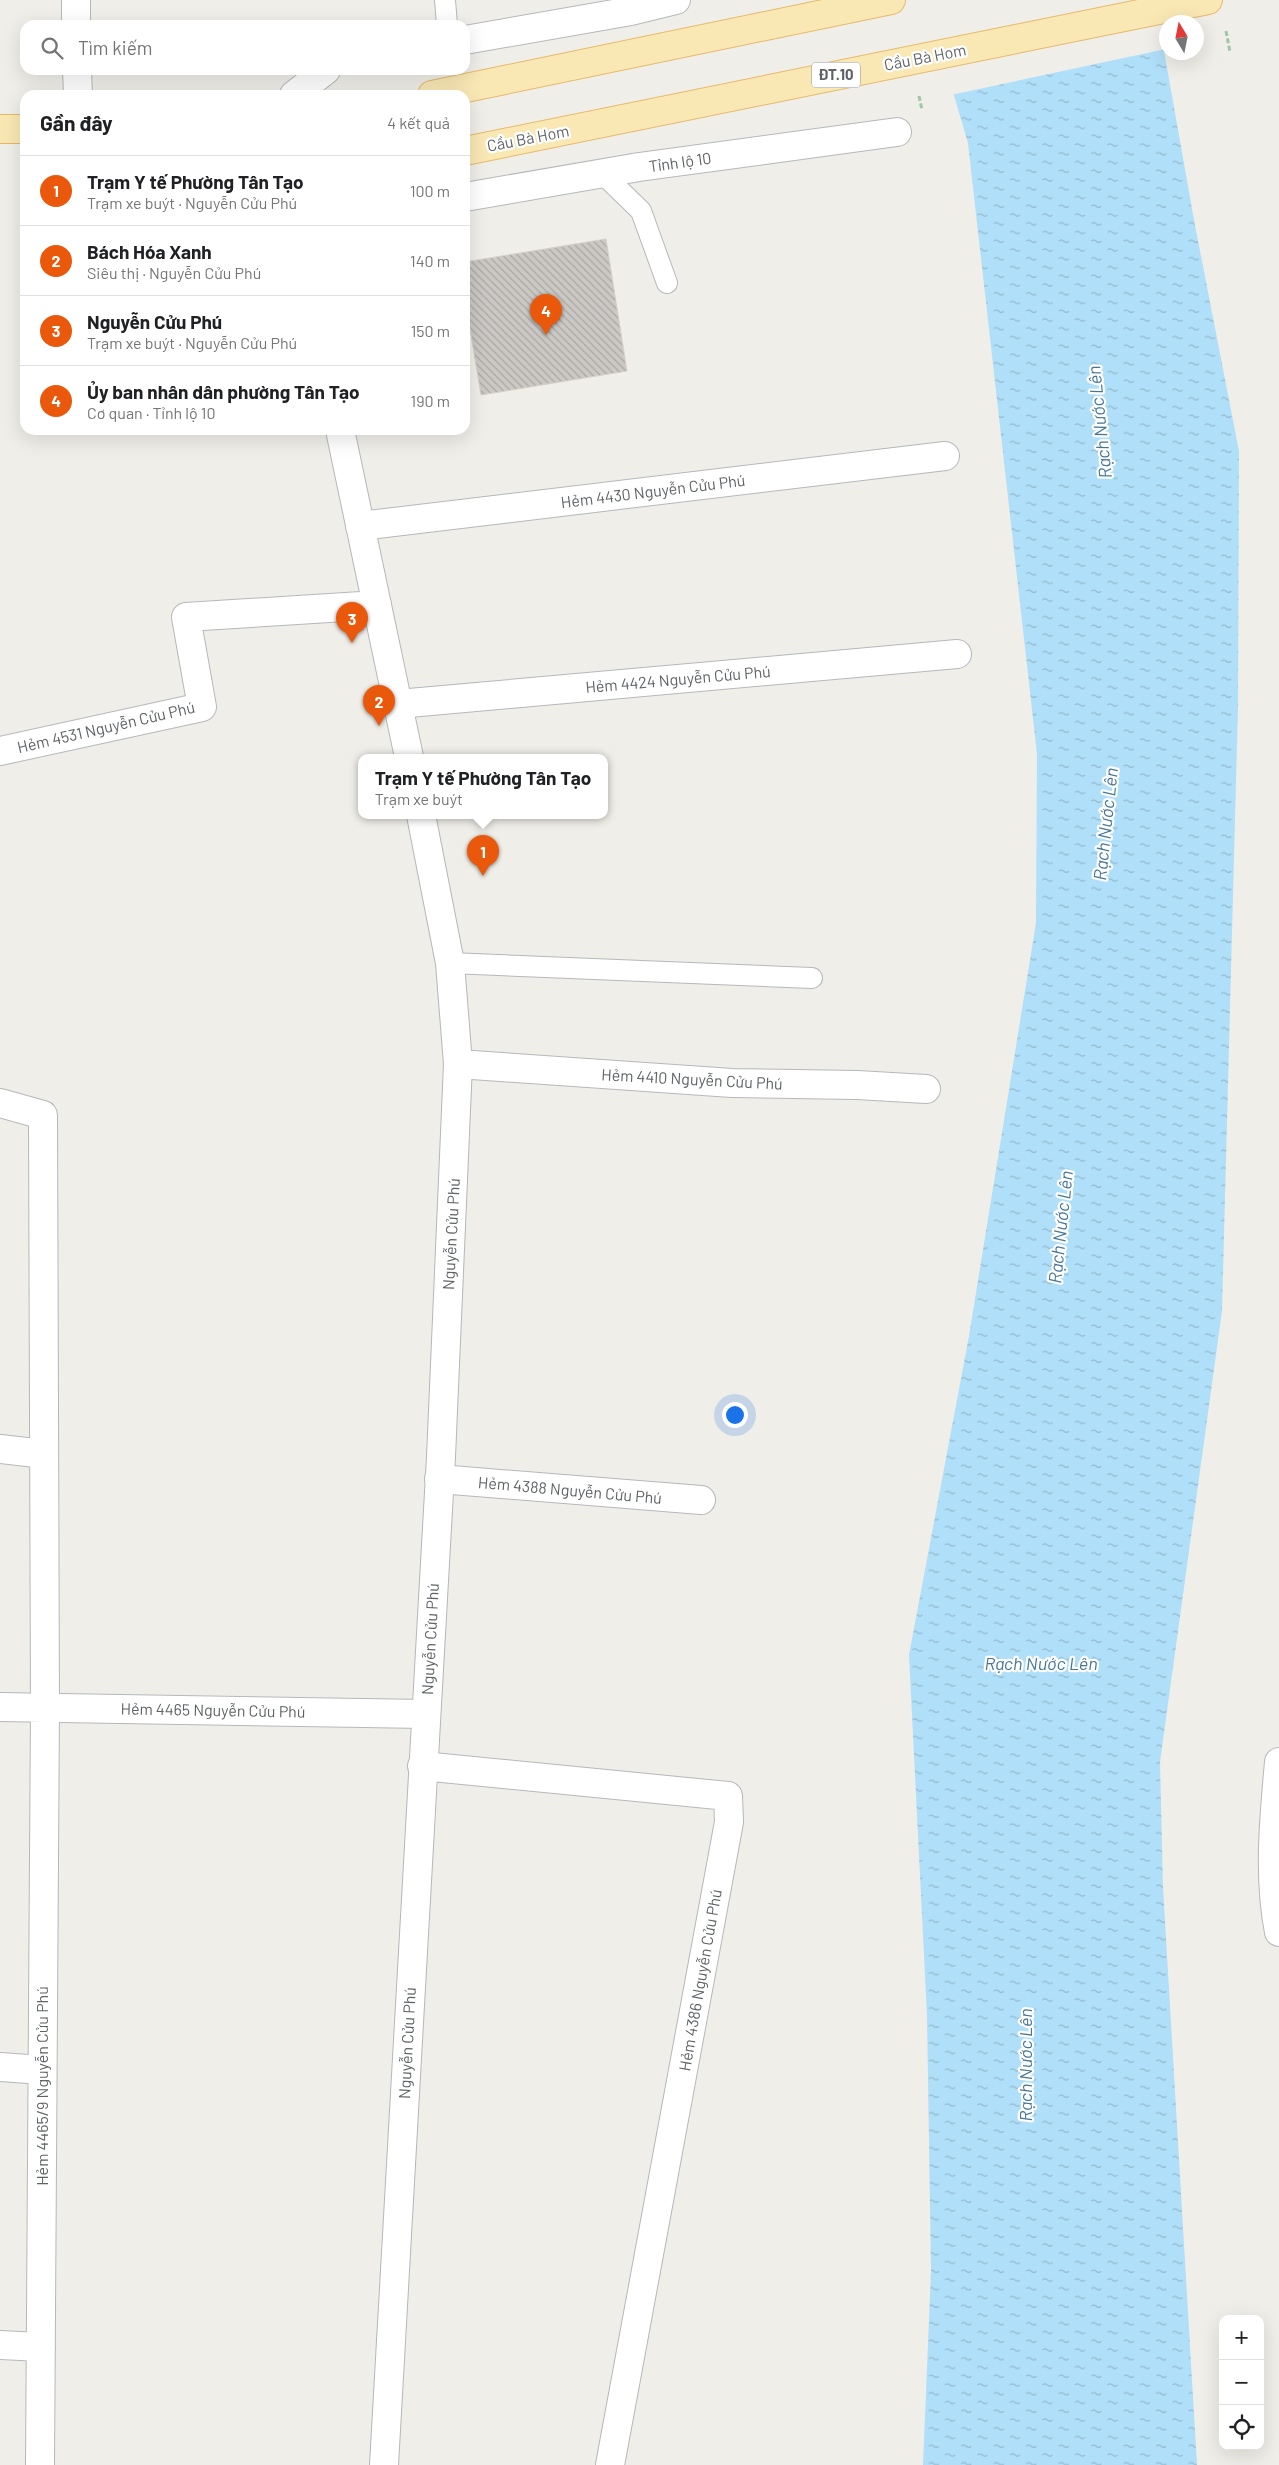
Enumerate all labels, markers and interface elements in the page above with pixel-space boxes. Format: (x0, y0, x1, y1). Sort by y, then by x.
north arrow (1159, 15, 1204, 60)
search box (20, 20, 470, 75)
icon: search (38, 34, 66, 62)
text: Tìm kiếm (78, 36, 153, 59)
street label: Cầu Bà Hom (882, 39, 968, 74)
road number: ĐT.10 (812, 62, 860, 88)
text: Gần đây (40, 110, 113, 135)
text: 4 kết quả (387, 113, 450, 132)
street label: Cầu Bà Hom (485, 120, 571, 155)
street label: Tỉnh lộ 10 (647, 148, 712, 175)
text: Trạm Y tế Phường Tân Tạo (87, 170, 304, 193)
text: 1 (53, 181, 59, 200)
text: 100 m (410, 181, 450, 200)
text: Trạm xe buýt · Nguyễn Cửu Phú (87, 193, 297, 212)
text: Bách Hóa Xanh (87, 240, 212, 263)
text: 2 (52, 251, 60, 270)
text: 140 m (410, 251, 450, 270)
text: Siêu thị · Nguyễn Cửu Phú (87, 263, 261, 282)
pin: 4 (530, 294, 562, 335)
text: Nguyễn Cửu Phú (87, 310, 222, 333)
text: 3 (52, 321, 60, 340)
text: 150 m (411, 321, 450, 340)
text: Trạm xe buýt · Nguyễn Cửu Phú (87, 333, 297, 352)
water label: Rạch Nước Lên (1082, 365, 1116, 480)
text: Ủy ban nhân dân phường Tân Tạo (87, 380, 360, 403)
text: 4 (51, 391, 61, 410)
text: 190 m (411, 391, 450, 410)
text: Cơ quan · Tỉnh lộ 10 (87, 403, 215, 422)
street label: Hẻm 4430 Nguyễn Cửu Phú (560, 470, 746, 511)
pin: 3 (336, 602, 368, 643)
street label: Hẻm 4424 Nguyễn Cửu Phú (585, 661, 771, 696)
pin: 2 (363, 685, 395, 726)
street label: Hẻm 4531 Nguyễn Cửu Phú (15, 697, 197, 756)
popup (358, 754, 608, 819)
text: Trạm Y tế Phường Tân Tạo (375, 766, 591, 789)
water label: Rạch Nước Lên (1088, 766, 1122, 881)
text: Trạm xe buýt (375, 789, 463, 808)
pin: 1 (467, 835, 499, 876)
street label: Hẻm 4410 Nguyễn Cửu Phú (601, 1064, 783, 1093)
water label: Rạch Nước Lên (1043, 1169, 1077, 1284)
street label: Nguyễn Cửu Phú (438, 1177, 463, 1291)
your location (722, 1402, 748, 1428)
street label: Hẻm 4388 Nguyễn Cửu Phú (477, 1472, 663, 1507)
street label: Nguyễn Cửu Phú (417, 1582, 442, 1696)
water label: Rạch Nước Lên (984, 1652, 1098, 1674)
street label: Hẻm 4465 Nguyễn Cửu Phú (120, 1698, 306, 1721)
street label: Hẻm 4386 Nguyễn Cửu Phú (674, 1887, 725, 2072)
street label: Hẻm 4465/9 Nguyễn Cửu Phú (32, 1986, 51, 2186)
street label: Nguyễn Cửu Phú (394, 1986, 419, 2100)
water label: Rạch Nước Lên (1014, 2008, 1036, 2122)
map controls (1219, 2315, 1264, 2450)
button: + (1219, 2315, 1264, 2360)
button: − (1219, 2360, 1264, 2405)
button: locate (1219, 2405, 1264, 2450)

